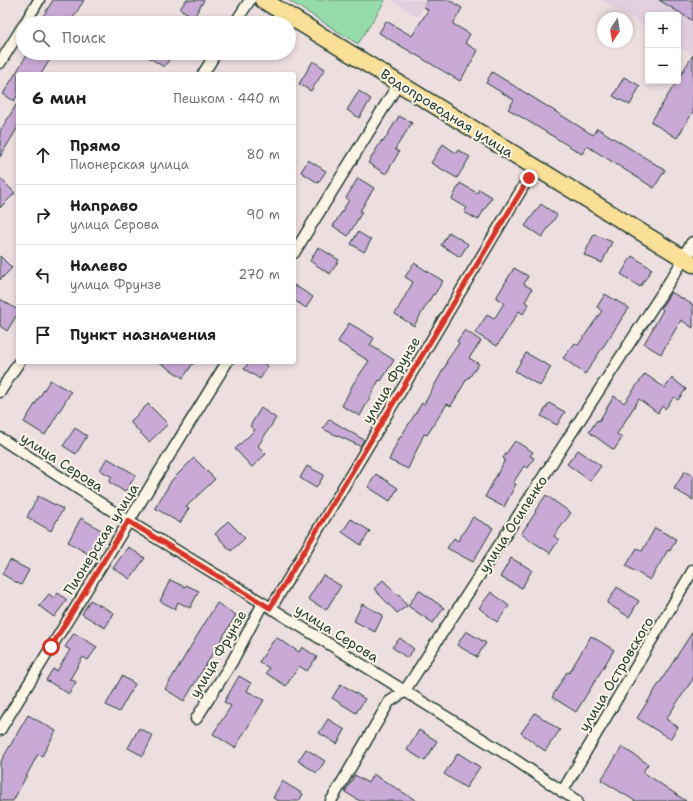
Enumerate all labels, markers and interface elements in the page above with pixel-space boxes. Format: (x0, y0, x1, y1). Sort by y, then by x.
north arrow (597, 12, 633, 48)
map controls (645, 12, 681, 84)
button: + (645, 12, 681, 48)
search box (16, 16, 296, 60)
icon: search (30, 27, 52, 49)
text: Поиск (62, 28, 106, 48)
button: − (645, 48, 681, 84)
street label: Водопроводная улица (377, 65, 517, 161)
text: 6 мин (32, 87, 87, 109)
text: Пешком · 440 m (173, 90, 280, 107)
text: Прямо (70, 136, 120, 156)
icon: ahead (32, 144, 54, 166)
text: 80 m (246, 146, 280, 163)
text: Пионерская улица (70, 156, 189, 173)
route end (520, 169, 538, 187)
text: Направо (70, 196, 138, 216)
icon: right (32, 204, 54, 226)
text: 90 m (246, 206, 280, 223)
text: улица Серова (70, 216, 159, 233)
text: Налево (70, 256, 128, 276)
icon: left (32, 264, 54, 286)
text: 270 m (238, 266, 280, 283)
text: улица Фрунзе (70, 276, 161, 293)
icon: arrive (32, 324, 54, 346)
text: Пункт назначения (70, 325, 216, 345)
street label: улица Фрунзе (358, 333, 424, 427)
street label: улица Серова (17, 428, 107, 496)
street label: улица Осипенко (475, 472, 551, 576)
street label: Пионерская улица (59, 480, 143, 598)
street label: улица Серова (292, 600, 383, 666)
street label: улица Фрунзе (186, 607, 250, 701)
street label: улица Островского (575, 613, 657, 735)
route start (42, 638, 60, 656)

